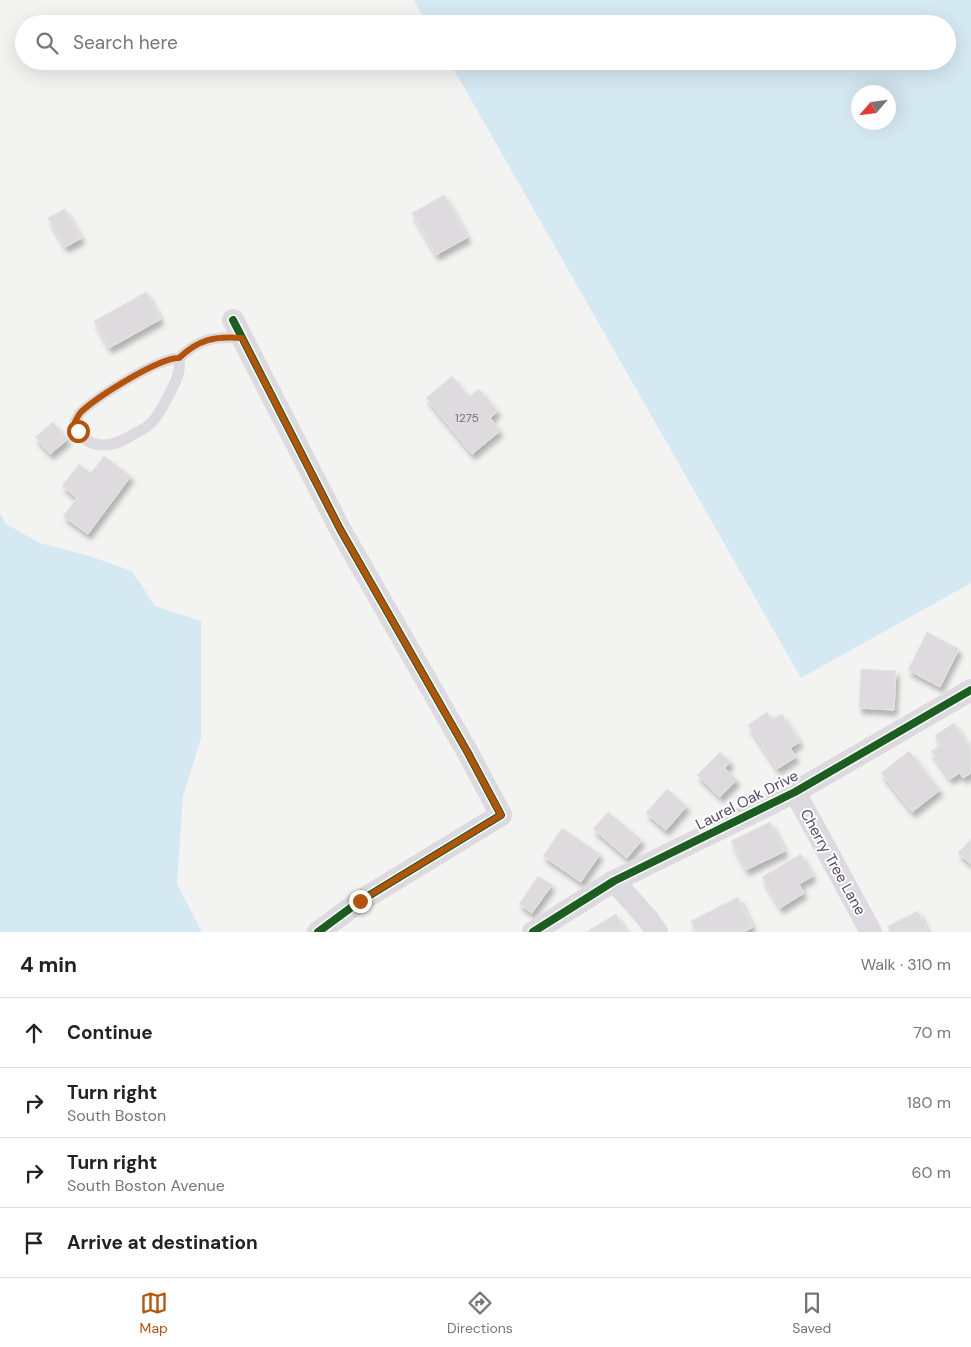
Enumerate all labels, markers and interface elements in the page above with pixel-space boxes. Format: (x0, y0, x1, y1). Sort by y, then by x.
search box (15, 15, 956, 70)
icon: search (33, 29, 61, 57)
text: Search here (73, 30, 178, 55)
north arrow (851, 85, 896, 130)
house number: 1275 (455, 410, 479, 426)
route start (67, 420, 90, 443)
street label: Laurel Oak Drive (692, 766, 802, 834)
street label: Cherry Tree Lane (796, 805, 870, 919)
route end (349, 890, 372, 913)
text: 4 min (20, 951, 77, 979)
text: Walk · 310 m (861, 954, 951, 975)
icon: ahead (20, 1019, 48, 1047)
text: Continue (67, 1020, 153, 1045)
text: 70 m (913, 1022, 951, 1043)
text: Turn right (67, 1080, 157, 1105)
icon: right (20, 1089, 48, 1117)
text: 180 m (907, 1092, 951, 1113)
text: South Boston (67, 1105, 166, 1126)
text: Turn right (67, 1150, 157, 1175)
icon: right (20, 1159, 48, 1187)
text: 60 m (911, 1162, 951, 1183)
text: South Boston Avenue (67, 1175, 225, 1196)
icon: arrive (20, 1229, 48, 1257)
text: Arrive at destination (67, 1230, 258, 1255)
tab: Map (140, 1289, 168, 1337)
tab: Directions (447, 1289, 513, 1337)
tab: Saved (792, 1289, 831, 1337)

